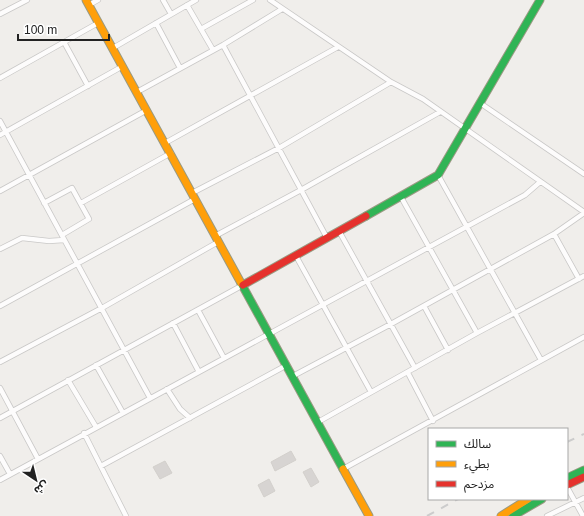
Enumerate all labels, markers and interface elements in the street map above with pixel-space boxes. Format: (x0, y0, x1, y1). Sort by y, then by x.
scale bar (18, 16, 109, 42)
text: 100 m (24, 23, 57, 37)
legend (428, 428, 568, 500)
text: سالك (464, 437, 491, 451)
text: بطيء (464, 457, 490, 474)
north arrow (16, 460, 56, 500)
text: مزدحم (464, 477, 494, 493)
text: ش (32, 478, 51, 497)

